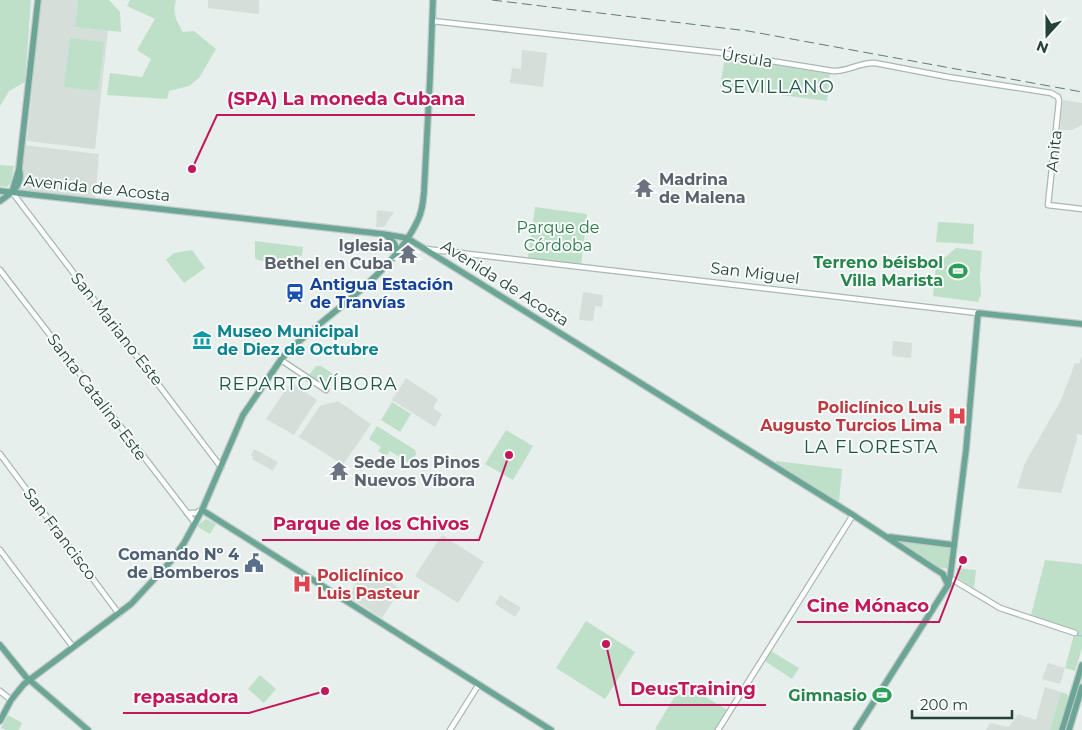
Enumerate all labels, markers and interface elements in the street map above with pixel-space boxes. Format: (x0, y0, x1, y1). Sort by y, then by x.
north arrow (1022, 10, 1072, 60)
text: N (1034, 37, 1051, 58)
street label: Úrsula (720, 45, 774, 71)
district label: SEVILLANO (721, 76, 835, 98)
callout: (SPA) La moneda Cubana (217, 82, 475, 115)
text: (SPA) La moneda Cubana (227, 88, 465, 110)
street label: Anita (1042, 129, 1066, 173)
place label: Madrina de Malena (659, 170, 746, 207)
street label: Avenida de Acosta (23, 171, 171, 205)
temple icon: Madrina de Malena (633, 177, 655, 199)
park label: Parque de Córdoba (517, 218, 599, 255)
place label: Iglesia Bethel en Cuba (264, 236, 393, 273)
street label: Avenida de Acosta (438, 236, 572, 330)
temple icon: Iglesia Bethel en Cuba (397, 243, 419, 265)
place label: Terreno béisbol Villa Marista (813, 253, 943, 290)
street label: San Miguel (709, 258, 801, 288)
sports icon: Terreno béisbol Villa Marista (947, 260, 969, 282)
street label: San Mariano Este (67, 269, 167, 389)
place label: Antigua Estación de Tranvías (309, 275, 453, 312)
station icon: Antigua Estación de Tranvías (284, 282, 306, 304)
place label: Museo Municipal de Diez de Octubre (217, 322, 379, 359)
museum icon: Museo Municipal de Diez de Octubre (191, 329, 213, 351)
street label: Santa Catalina Este (43, 330, 151, 464)
district label: REPARTO VÍBORA (218, 373, 398, 395)
place label: Policlínico Luis Augusto Turcios Lima (759, 398, 943, 435)
hospital icon: Policlínico Luis Augusto Turcios Lima (946, 405, 968, 427)
district label: LA FLORESTA (804, 436, 938, 458)
place label: Sede Los Pinos Nuevos Víbora (354, 453, 480, 490)
temple icon: Sede Los Pinos Nuevos Víbora (328, 460, 350, 482)
street label: San Francisco (19, 484, 101, 584)
callout: Parque de los Chivos (262, 507, 479, 540)
text: Parque de los Chivos (273, 513, 470, 535)
place label: Comando Nº 4 de Bomberos (118, 545, 239, 582)
public building icon: Comando Nº 4 de Bomberos (243, 552, 265, 574)
place label: Policlínico Luis Pasteur (317, 566, 420, 603)
hospital icon: Policlínico Luis Pasteur (291, 573, 313, 595)
callout: Cine Mónaco (797, 589, 939, 622)
text: Cine Mónaco (807, 595, 929, 617)
callout: DeusTraining (620, 672, 766, 705)
text: DeusTraining (630, 678, 756, 700)
callout: repasadora (123, 680, 249, 713)
sports icon: Gimnasio (871, 684, 893, 706)
text: repasadora (133, 686, 239, 708)
place label: Gimnasio (788, 686, 867, 705)
scale bar (912, 688, 1012, 720)
text: 200 m (920, 695, 968, 714)

